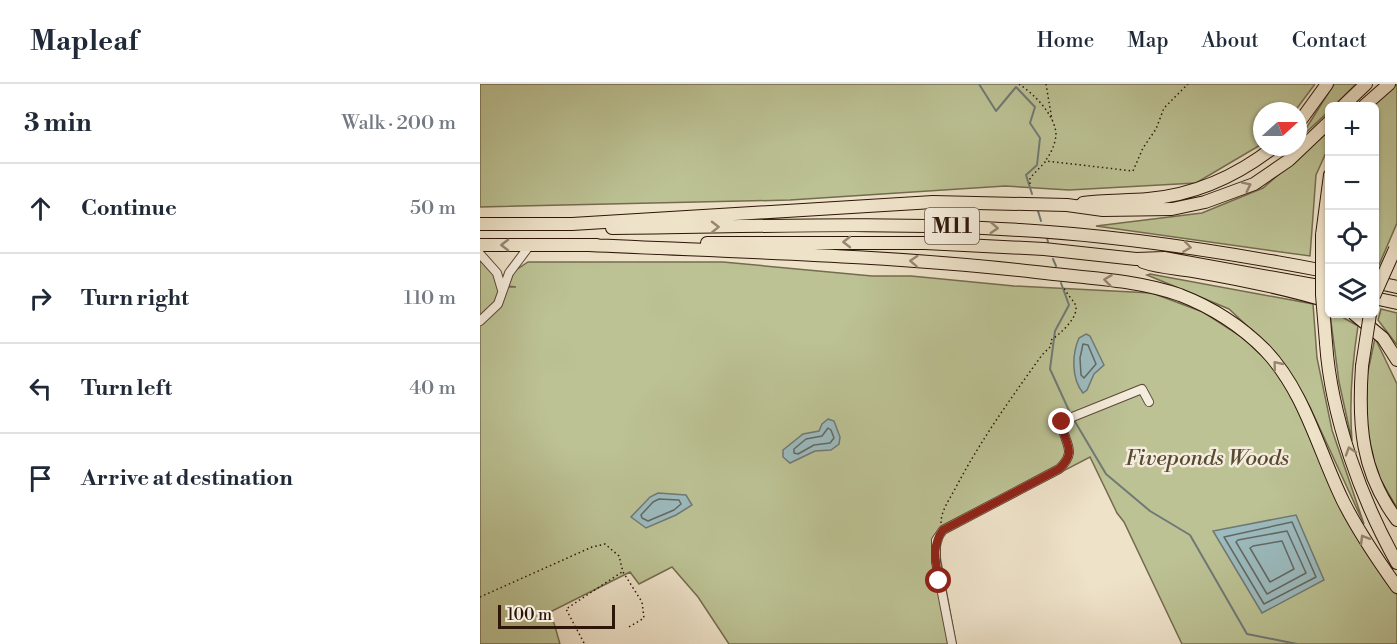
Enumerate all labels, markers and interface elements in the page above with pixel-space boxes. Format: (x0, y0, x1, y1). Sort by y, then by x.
text: Mapleaf (30, 24, 138, 59)
text: Home (1037, 28, 1094, 54)
text: Map (1127, 28, 1169, 54)
text: About (1202, 28, 1259, 54)
text: Contact (1292, 28, 1367, 54)
north arrow (1253, 102, 1307, 156)
map controls (1325, 102, 1379, 318)
button: + (1325, 102, 1379, 156)
text: 3 min (24, 107, 92, 139)
text: Walk · 200 m (342, 111, 456, 136)
button: − (1325, 156, 1379, 210)
one-way arrow (1241, 182, 1252, 194)
icon: ahead (24, 192, 57, 225)
text: Continue (81, 195, 177, 222)
text: 50 m (410, 196, 456, 221)
road number: M11 (925, 208, 979, 244)
button: locate (1325, 210, 1379, 264)
one-way arrow (710, 220, 719, 233)
one-way arrow (989, 222, 998, 235)
one-way arrow (843, 236, 852, 248)
one-way arrow (501, 239, 510, 251)
one-way arrow (1183, 241, 1192, 253)
one-way arrow (909, 255, 918, 268)
button: layers (1325, 264, 1379, 318)
one-way arrow (1103, 275, 1112, 287)
icon: right (24, 282, 57, 315)
text: Turn right (81, 285, 189, 312)
text: 110 m (404, 286, 456, 311)
one-way arrow (1273, 361, 1284, 372)
icon: left (24, 372, 57, 405)
text: Turn left (81, 375, 172, 402)
text: 40 m (409, 376, 456, 401)
route end (1048, 408, 1074, 434)
park label: Fiveponds Woods (1125, 445, 1289, 472)
one-way arrow (1344, 446, 1357, 457)
icon: arrive (24, 462, 57, 495)
text: Arrive at destination (81, 465, 293, 492)
one-way arrow (1360, 535, 1372, 545)
route start (925, 567, 951, 593)
scale bar (498, 602, 615, 630)
text: 100 m (507, 605, 552, 625)

